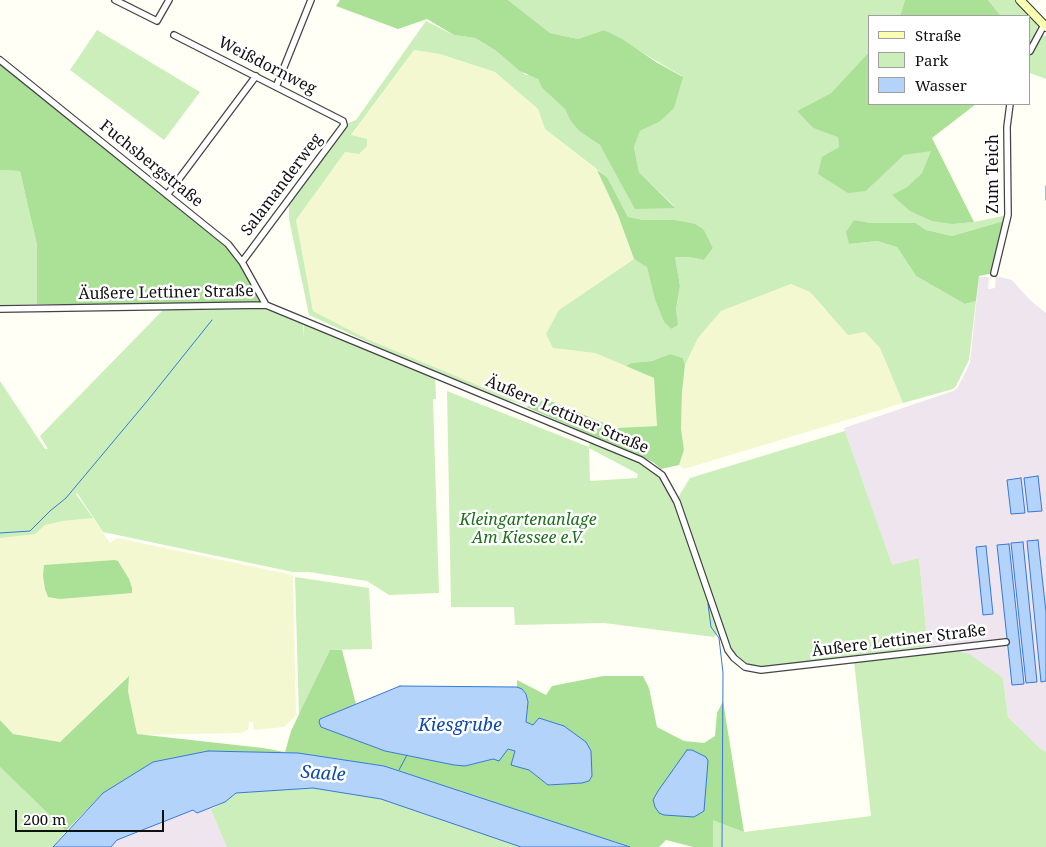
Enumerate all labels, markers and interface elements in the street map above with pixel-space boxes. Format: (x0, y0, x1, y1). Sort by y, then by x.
legend (868, 15, 1031, 105)
text: Straße (915, 25, 961, 45)
street label: Weißdornweg (215, 33, 319, 99)
text: Park (915, 50, 948, 70)
text: Wasser (915, 75, 967, 95)
street label: Fuchsbergstraße (95, 116, 207, 212)
street label: Salamanderweg (237, 130, 327, 240)
street label: Zum Teich (983, 134, 1003, 214)
street label: Äußere Lettiner Straße (78, 282, 254, 304)
street label: Äußere Lettiner Straße (483, 372, 651, 458)
park label: Kleingartenanlage Am Kiessee e.V. (459, 510, 597, 548)
street label: Äußere Lettiner Straße (811, 621, 987, 661)
water label: Kiesgrube (418, 715, 502, 737)
water label: Saale (300, 762, 346, 786)
scale bar (18, 800, 166, 832)
text: 200 m (23, 809, 66, 829)

